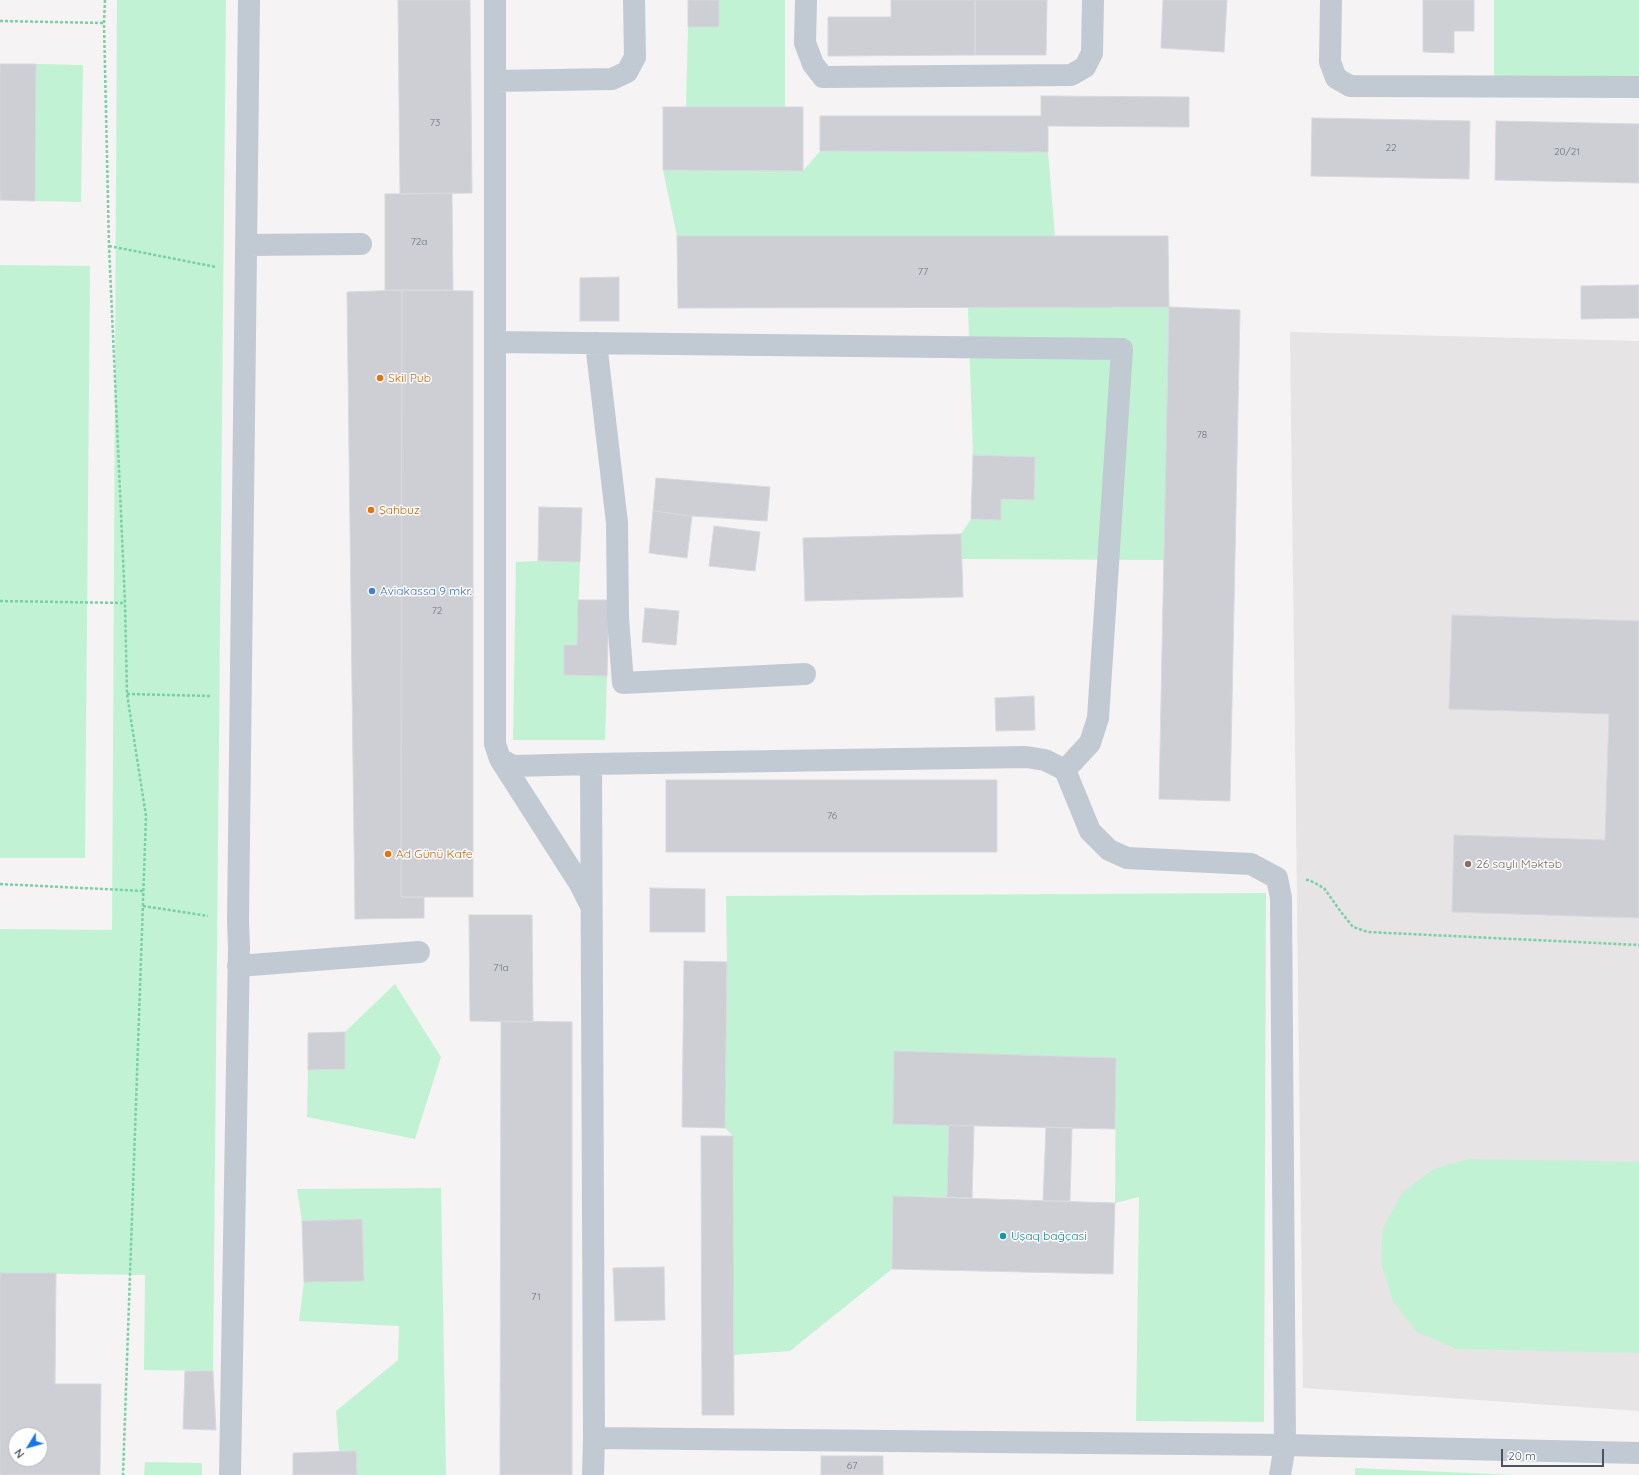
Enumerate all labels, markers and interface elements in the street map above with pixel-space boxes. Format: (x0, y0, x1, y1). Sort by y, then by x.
house number: 73 (430, 117, 440, 129)
house number: 22 (1385, 142, 1397, 154)
house number: 20/21 (1554, 146, 1580, 158)
house number: 72a (411, 236, 427, 248)
house number: 77 (918, 266, 928, 278)
place label: Skil Pub (388, 371, 431, 385)
marker: Skil Pub (375, 373, 385, 383)
house number: 78 (1197, 429, 1207, 441)
place label: Şahbuz (379, 503, 420, 517)
marker: Şahbuz (366, 505, 376, 515)
place label: Aviakassa 9 mkr. (380, 584, 472, 598)
marker: Aviakassa 9 mkr. (367, 586, 377, 596)
house number: 72 (432, 605, 442, 617)
house number: 76 (827, 810, 837, 822)
place label: Ad Günü Kafe (396, 847, 473, 861)
marker: Ad Günü Kafe (383, 849, 393, 859)
place label: 26 saylı Məktəb (1476, 857, 1562, 871)
marker: 26 saylı Məktəb (1463, 859, 1473, 869)
house number: 71a (493, 962, 509, 974)
place label: Uşaq bağçasi (1011, 1229, 1087, 1243)
marker: Uşaq bağçasi (998, 1231, 1008, 1241)
house number: 71 (531, 1291, 541, 1303)
north arrow (8, 1427, 48, 1467)
scale bar (1503, 1441, 1606, 1467)
text: N (11, 1446, 27, 1461)
text: 20 m (1508, 1448, 1536, 1463)
house number: 67 (847, 1460, 857, 1472)

